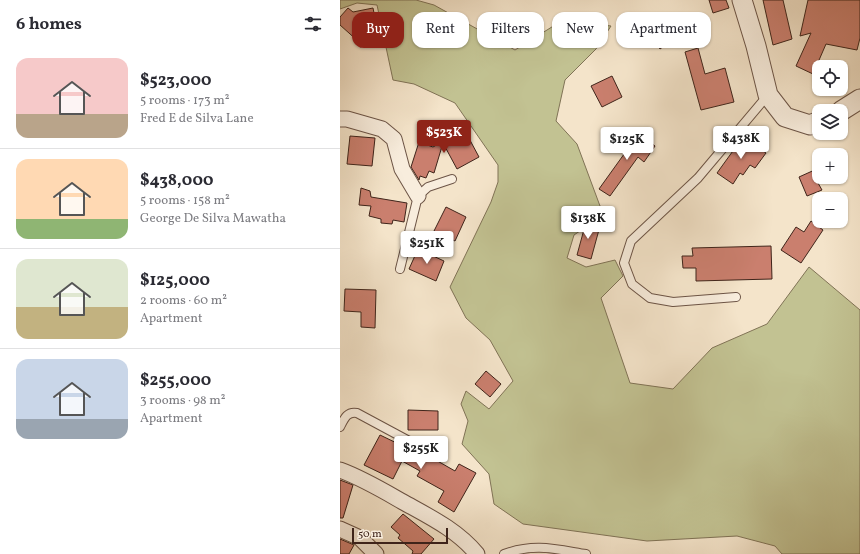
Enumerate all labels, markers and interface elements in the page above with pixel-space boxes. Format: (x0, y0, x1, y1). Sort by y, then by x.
chip: Buy (352, 12, 404, 48)
chip: Rent (412, 12, 469, 48)
chip: Filters (477, 12, 544, 48)
chip: New (552, 12, 608, 48)
chip: Apartment (616, 12, 711, 48)
text: 6 homes (16, 13, 82, 36)
icon: filters (302, 13, 324, 35)
map controls (812, 60, 848, 228)
button: locate (812, 60, 848, 96)
text: $523,000 (140, 69, 212, 92)
icon: home (48, 74, 96, 122)
text: 5 rooms · 173 m² (140, 92, 230, 110)
button: layers (812, 104, 848, 140)
text: Fred E de Silva Lane (140, 110, 254, 128)
pin: $523K (416, 120, 472, 154)
text: $523K (426, 124, 462, 142)
pin: $438K (713, 126, 769, 160)
pin: $125K (599, 127, 655, 161)
text: $438K (722, 130, 760, 148)
text: $125K (610, 131, 644, 149)
button: + (812, 148, 848, 184)
text: $438,000 (140, 169, 214, 192)
icon: home (48, 175, 96, 223)
text: 5 rooms · 158 m² (140, 192, 230, 210)
button: − (812, 192, 848, 228)
pin: $138K (560, 206, 616, 240)
text: George De Silva Mawatha (140, 210, 286, 228)
text: $138K (570, 210, 606, 228)
pin: $251K (399, 231, 455, 265)
text: $251K (410, 235, 444, 253)
text: $125,000 (140, 269, 210, 292)
icon: home (48, 275, 96, 323)
text: 2 rooms · 60 m² (140, 292, 227, 310)
text: Apartment (140, 310, 203, 328)
text: $255,000 (140, 369, 211, 392)
icon: home (48, 375, 96, 423)
text: 3 rooms · 98 m² (140, 392, 226, 410)
text: Apartment (140, 410, 203, 428)
pin: $255K (393, 436, 449, 470)
text: $255K (403, 440, 439, 458)
scale bar (352, 526, 448, 545)
text: 50 m (358, 527, 382, 542)

